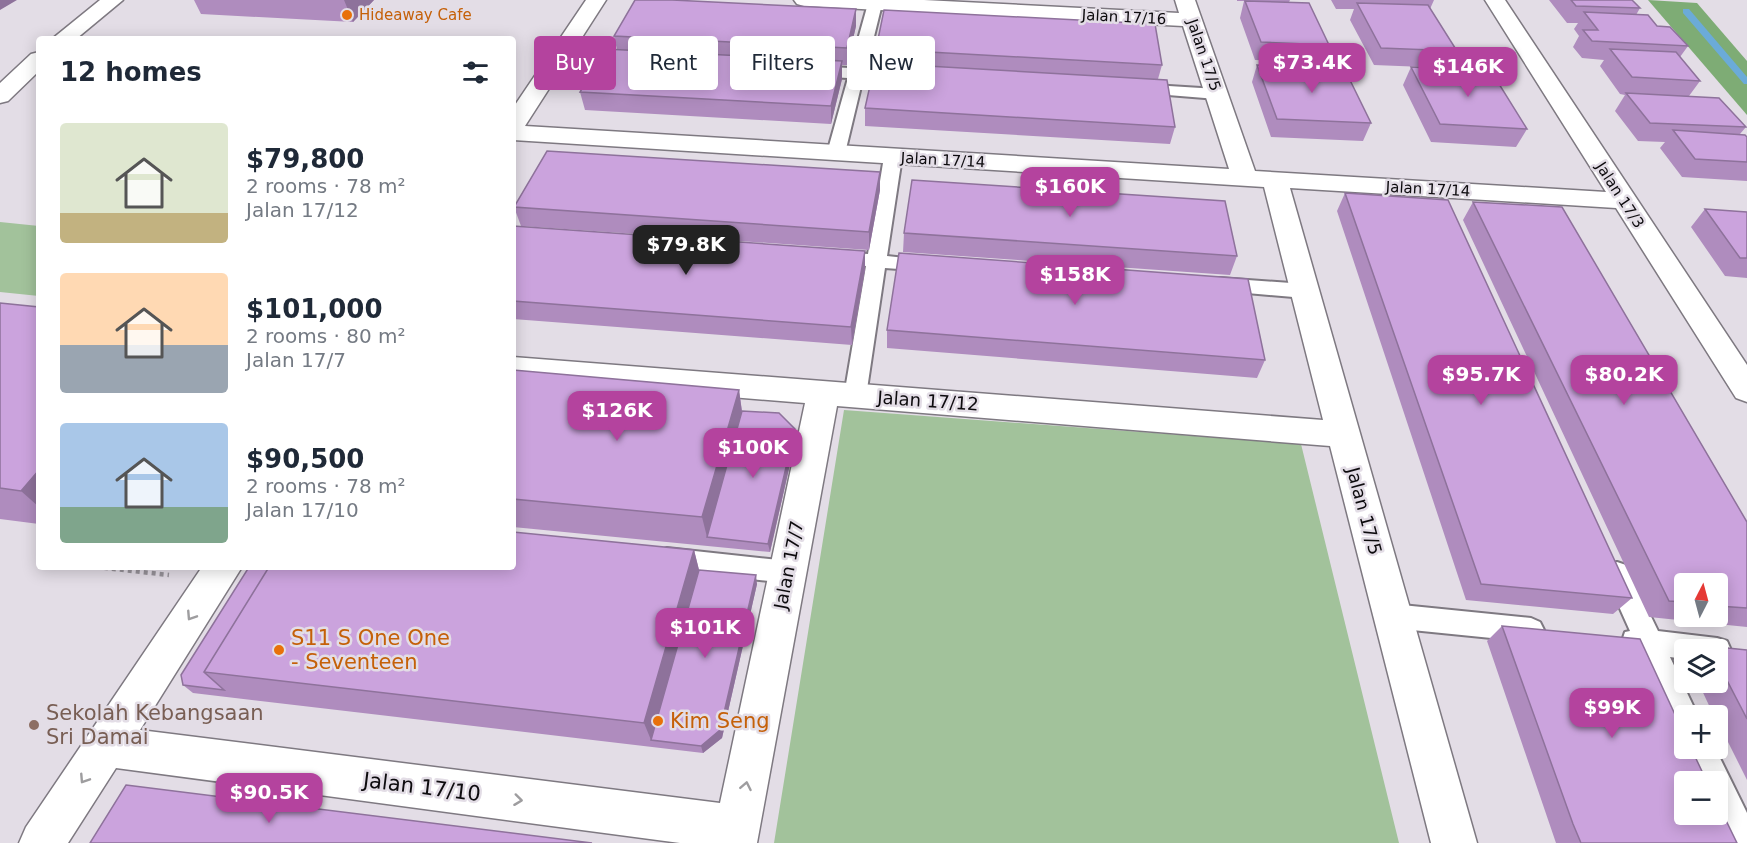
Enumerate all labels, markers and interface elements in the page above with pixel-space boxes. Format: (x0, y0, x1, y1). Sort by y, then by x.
place label: Hideaway Cafe (359, 6, 472, 24)
street label: Jalan 17/16 (1080, 6, 1167, 28)
marker: Hideaway Cafe (340, 8, 354, 22)
street label: Jalan 17/5 (1183, 16, 1225, 93)
chip: Buy (534, 36, 616, 90)
chip: Rent (628, 36, 718, 90)
chip: Filters (730, 36, 835, 90)
chip: New (847, 36, 935, 90)
pin: $73.4K (1263, 43, 1361, 94)
pin: $146K (1426, 47, 1510, 98)
text: $73.4K (1273, 50, 1351, 74)
text: $146K (1432, 54, 1504, 78)
icon: filters (459, 56, 492, 89)
text: 12 homes (60, 57, 202, 87)
text: $79,800 (246, 144, 364, 174)
icon: home (108, 147, 180, 219)
street label: Jalan 17/14 (899, 149, 986, 171)
street label: Jalan 17/3 (1592, 158, 1648, 231)
pin: $160K (1028, 167, 1112, 218)
text: 2 rooms · 78 m² (246, 174, 406, 198)
text: $160K (1034, 174, 1106, 198)
street label: Jalan 17/14 (1384, 178, 1471, 200)
text: Jalan 17/12 (246, 198, 359, 222)
pin: $79.8K (637, 225, 735, 276)
text: $79.8K (647, 232, 725, 256)
pin: $158K (1033, 255, 1117, 306)
text: $158K (1039, 262, 1111, 286)
text: $101,000 (246, 294, 383, 324)
icon: home (108, 297, 180, 369)
text: 2 rooms · 80 m² (246, 324, 406, 348)
text: Jalan 17/7 (246, 348, 346, 372)
pin: $95.7K (1432, 355, 1530, 406)
pin: $80.2K (1575, 355, 1673, 406)
text: $95.7K (1442, 362, 1520, 386)
text: $80.2K (1585, 362, 1663, 386)
street label: Jalan 17/12 (876, 386, 979, 415)
pin: $126K (575, 391, 659, 442)
text: $126K (581, 398, 653, 422)
pin: $100K (711, 428, 795, 479)
text: $100K (717, 435, 789, 459)
text: $90,500 (246, 444, 364, 474)
icon: home (108, 447, 180, 519)
street label: Jalan 17/5 (1342, 464, 1386, 557)
text: 2 rooms · 78 m² (246, 474, 406, 498)
text: Jalan 17/10 (246, 498, 359, 522)
street label: Jalan 17/7 (769, 519, 807, 612)
north arrow (1674, 573, 1728, 627)
map controls (1674, 573, 1728, 825)
pin: $101K (663, 608, 747, 659)
one-way arrow (187, 609, 198, 620)
text: $101K (669, 615, 741, 639)
place label: S11 S One One - Seventeen (291, 626, 450, 674)
button: layers (1674, 639, 1728, 693)
marker: S11 S One One - Seventeen (272, 643, 286, 657)
pin: $99K (1576, 688, 1648, 739)
text: $99K (1583, 695, 1641, 719)
place label: Sekolah Kebangsaan Sri Damai (46, 701, 264, 749)
button: + (1674, 705, 1728, 759)
place label: Kim Seng (670, 709, 770, 733)
marker: Kim Seng (651, 714, 665, 728)
marker: Sekolah Kebangsaan Sri Damai (27, 718, 41, 732)
street label: Jalan 17/10 (360, 768, 482, 806)
button: − (1674, 771, 1728, 825)
one-way arrow (80, 773, 92, 783)
pin: $90.5K (220, 773, 318, 824)
text: $90.5K (230, 780, 308, 804)
one-way arrow (739, 781, 752, 791)
one-way arrow (513, 793, 522, 805)

